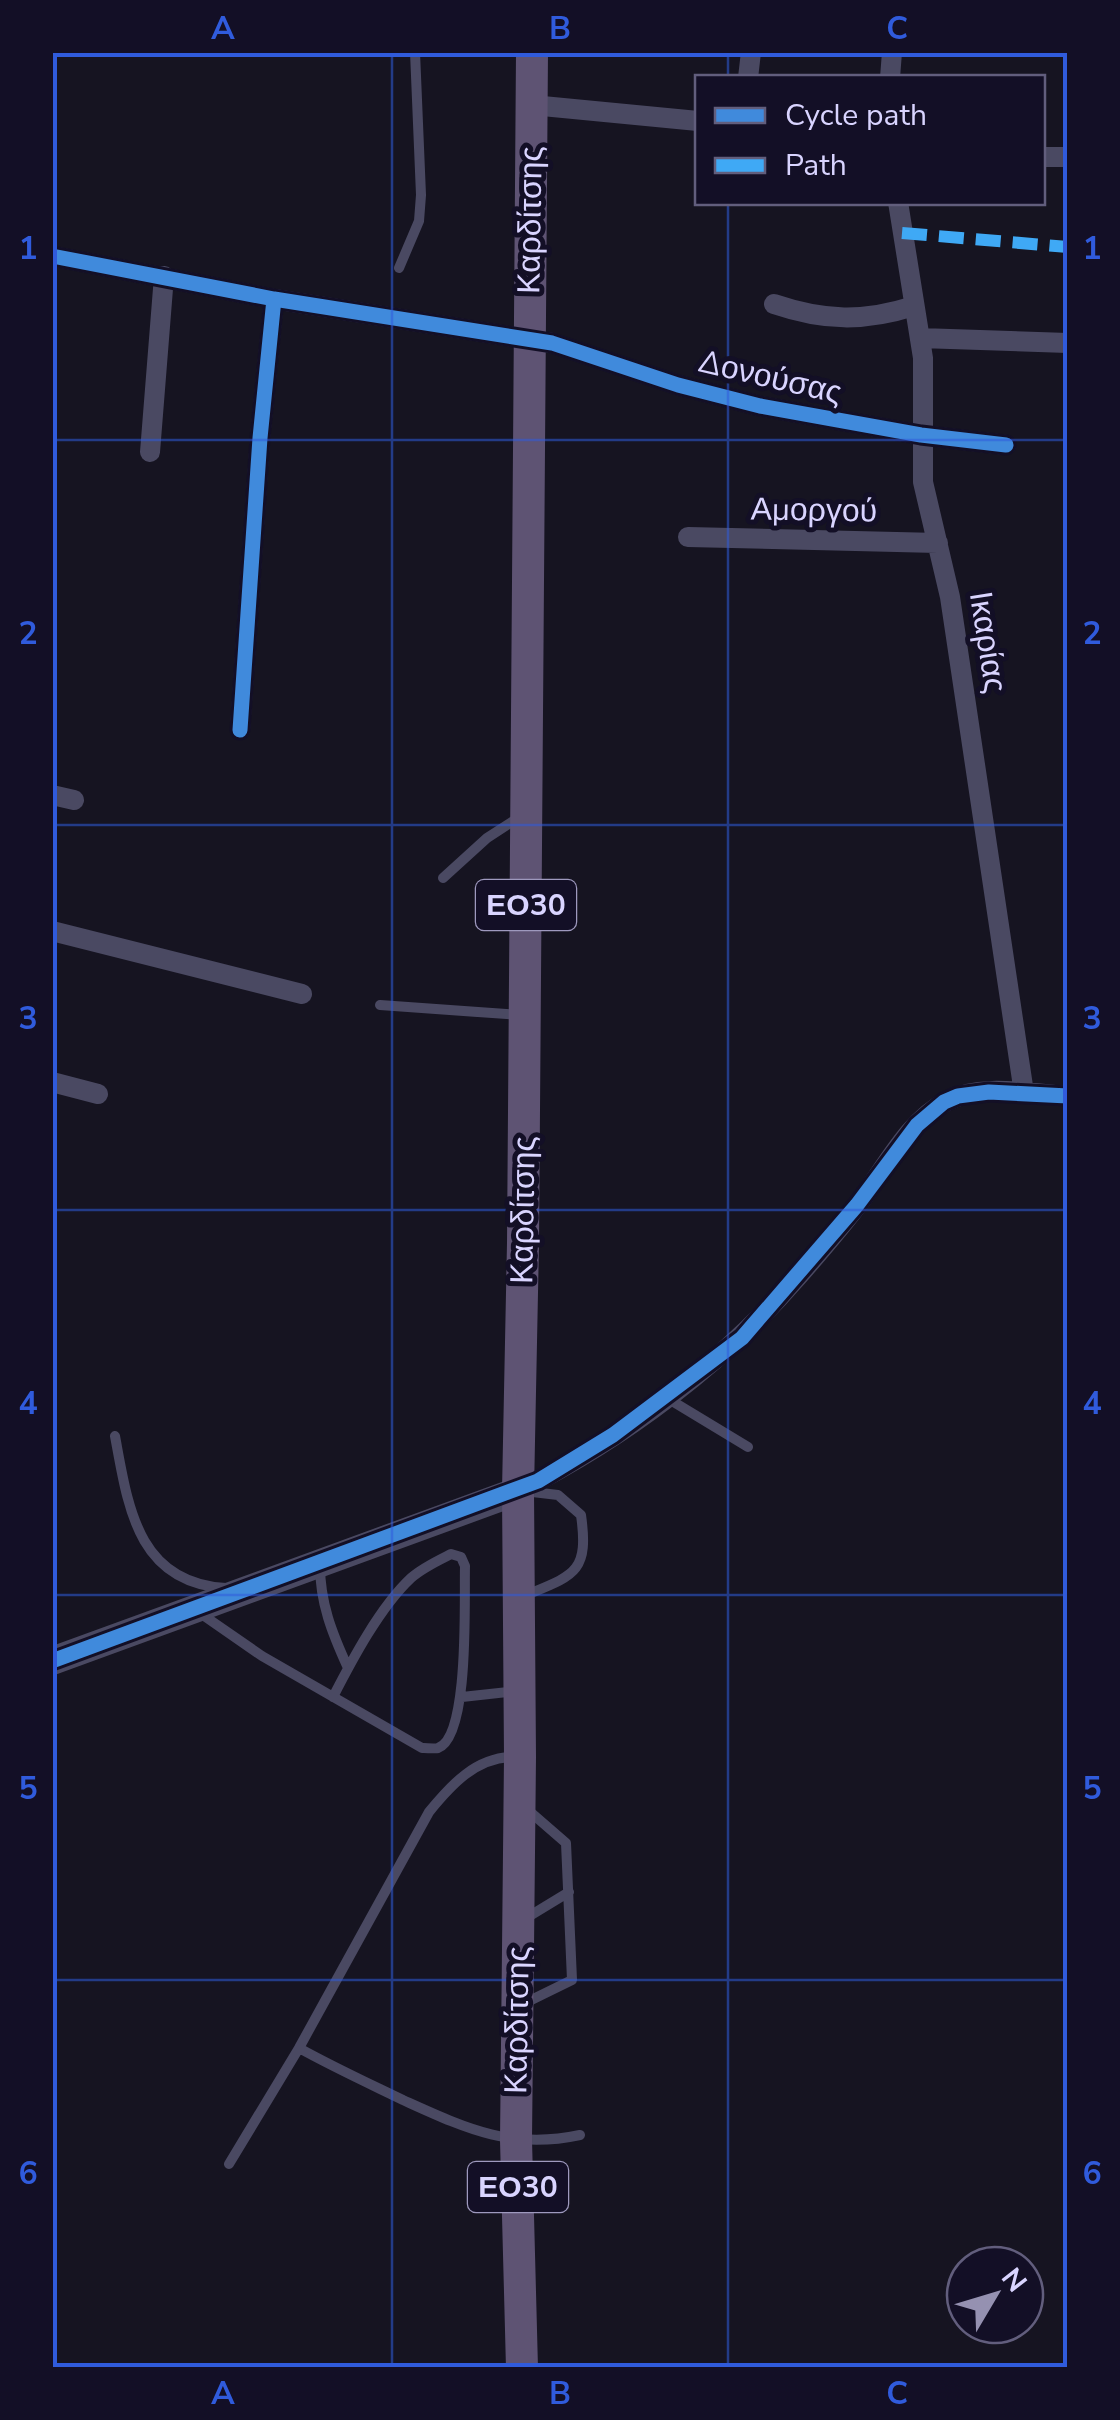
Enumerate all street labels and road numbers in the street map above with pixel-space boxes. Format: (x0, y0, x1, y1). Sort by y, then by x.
street label: Καρδίτσης (507, 146, 553, 294)
street label: Δονούσας (694, 340, 846, 414)
street label: Αμοργού (750, 487, 878, 533)
street label: Ικαρίας (959, 588, 1017, 696)
road number: ΕΟ30 (476, 880, 576, 930)
street label: Καρδίτσης (500, 1136, 546, 1284)
street label: Καρδίτσης (494, 1946, 540, 2094)
road number: ΕΟ30 (468, 2162, 568, 2212)

